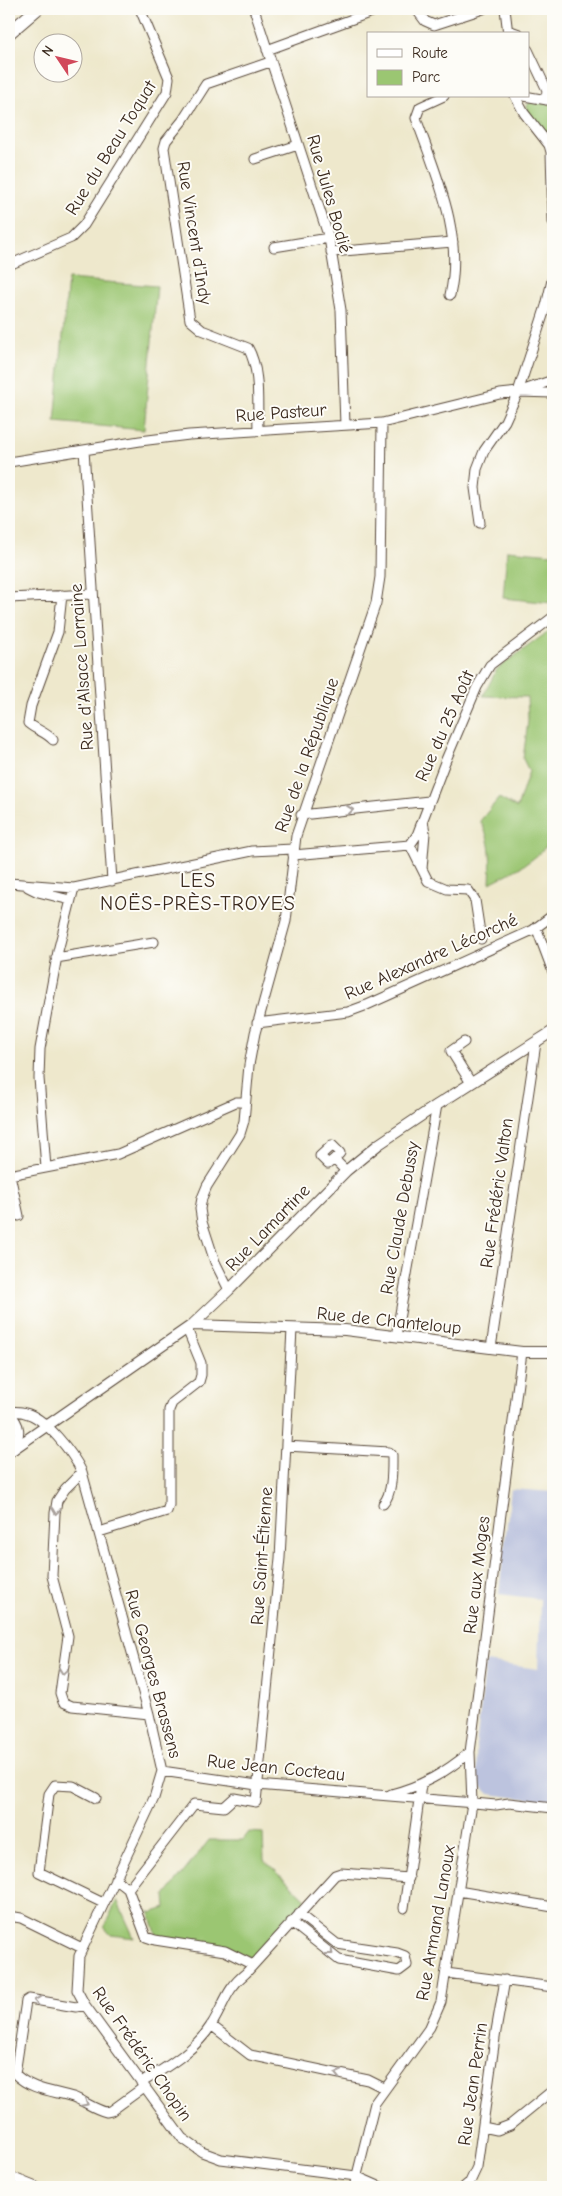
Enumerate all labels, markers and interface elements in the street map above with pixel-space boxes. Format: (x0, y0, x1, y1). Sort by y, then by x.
north arrow (32, 32, 82, 82)
legend (367, 32, 530, 98)
text: N (38, 42, 57, 59)
text: Route (412, 44, 448, 62)
text: Parc (412, 68, 440, 86)
street label: Rue du Beau Toquat (61, 76, 161, 219)
street label: Rue Jules Bodié (302, 132, 356, 256)
street label: Rue Vincent d'Indy (172, 160, 216, 307)
street label: Rue Pasteur (235, 399, 328, 427)
street label: Rue d'Alsace Lorraine (66, 583, 98, 751)
street label: Rue du 25 Août (411, 667, 479, 785)
street label: Rue de la République (271, 675, 343, 835)
one-way arrow (346, 805, 354, 816)
district label: LES NOËS-PRÈS-TROYES (100, 869, 296, 915)
street label: Rue Alexandre Lécorché (341, 909, 521, 1005)
street label: Rue Frédéric Valton (476, 1117, 518, 1269)
street label: Rue Claude Debussy (376, 1139, 424, 1296)
street label: Rue Lamartine (221, 1180, 315, 1276)
street label: Rue de Chanteloup (316, 1303, 462, 1339)
street label: Rue Saint-Étienne (246, 1486, 277, 1626)
one-way arrow (51, 1507, 62, 1515)
street label: Rue aux Moges (459, 1515, 495, 1635)
street label: Rue Georges Brassens (120, 1587, 186, 1761)
one-way arrow (58, 1667, 69, 1675)
street label: Rue Jean Cocteau (206, 1750, 346, 1786)
street label: Rue Armand Lanoux (412, 1843, 460, 2002)
one-way arrow (324, 1947, 333, 1955)
street label: Rue Frédéric Chopin (88, 1983, 196, 2125)
one-way arrow (32, 1996, 40, 2007)
street label: Rue Jean Perrin (454, 2021, 492, 2147)
one-way arrow (333, 2069, 342, 2079)
one-way arrow (80, 2097, 89, 2107)

